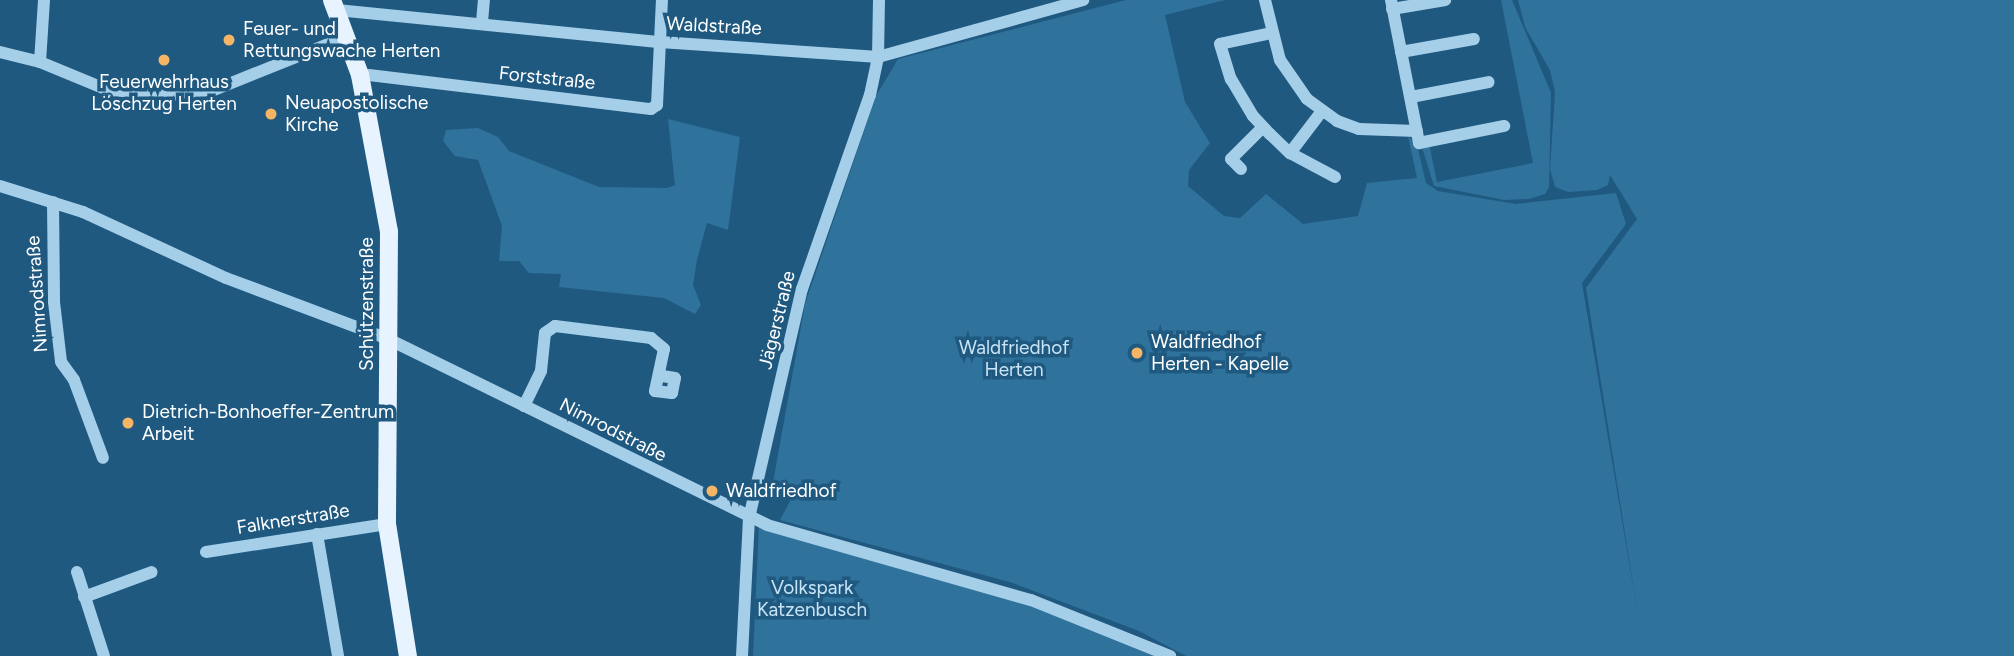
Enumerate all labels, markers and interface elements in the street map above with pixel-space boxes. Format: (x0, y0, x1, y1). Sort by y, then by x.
street label: Waldstraße (666, 12, 762, 40)
place label: Feuer- und Rettungswache Herten (243, 18, 440, 62)
marker: Feuer- und Rettungswache Herten (221, 32, 237, 48)
marker: Feuerwehrhaus Löschzug Herten (156, 52, 172, 68)
street label: Forststraße (498, 62, 596, 94)
place label: Feuerwehrhaus Löschzug Herten (91, 71, 237, 115)
place label: Neuapostolische Kirche (285, 92, 428, 136)
marker: Neuapostolische Kirche (263, 106, 279, 122)
street label: Nimrodstraße (22, 235, 52, 353)
street label: Schützenstraße (356, 237, 378, 371)
street label: Jägerstraße (754, 268, 800, 372)
place label: Waldfriedhof Herten - Kapelle (1151, 331, 1289, 375)
park label: Waldfriedhof Herten (959, 337, 1069, 381)
marker: Waldfriedhof Herten - Kapelle (1129, 345, 1145, 361)
street label: Nimrodstraße (556, 393, 670, 467)
place label: Dietrich-Bonhoeffer-Zentrum Arbeit (142, 401, 394, 445)
marker: Dietrich-Bonhoeffer-Zentrum Arbeit (120, 415, 136, 431)
place label: Waldfriedhof (726, 480, 836, 502)
marker: Waldfriedhof (704, 483, 720, 499)
street label: Falknerstraße (235, 499, 351, 539)
park label: Volkspark Katzenbusch (757, 577, 867, 621)

